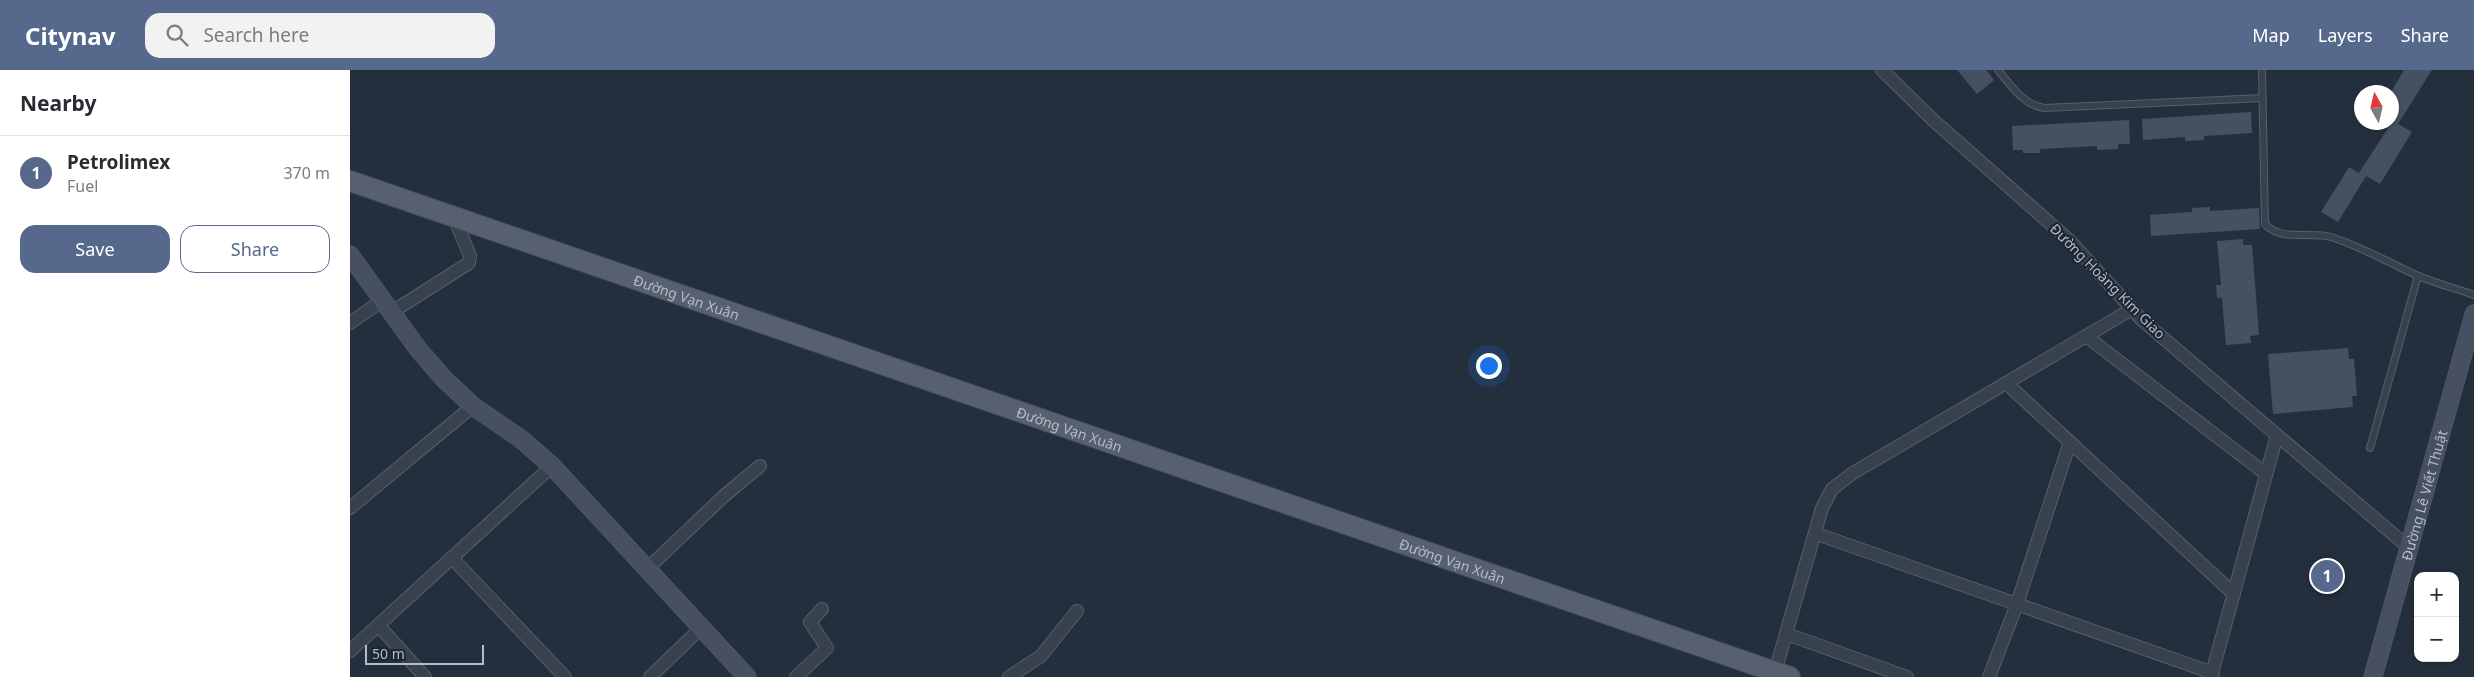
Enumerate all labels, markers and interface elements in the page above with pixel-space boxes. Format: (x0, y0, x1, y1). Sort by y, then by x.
search box (145, 13, 495, 58)
text: Citynav (25, 19, 115, 52)
icon: search (163, 21, 191, 49)
text: Search here (203, 22, 309, 48)
text: Map (2252, 23, 2290, 47)
text: Layers (2318, 23, 2373, 47)
text: Share (2401, 23, 2449, 47)
north arrow (2354, 85, 2399, 130)
text: Nearby (20, 89, 96, 117)
text: Petrolimex (67, 149, 170, 175)
text: 1 (31, 162, 41, 184)
text: 370 m (283, 162, 330, 184)
text: Fuel (67, 175, 98, 197)
street label: Đường Hoàng Kim Giao (2046, 219, 2170, 343)
button: Save (20, 225, 170, 273)
button: Share (180, 225, 330, 273)
street label: Đường Vạn Xuân (631, 270, 742, 324)
your location (1476, 353, 1502, 379)
street label: Đường Vạn Xuân (1014, 402, 1125, 456)
street label: Đường Lê Viết Thuật (2396, 427, 2451, 562)
street label: Đường Vạn Xuân (1397, 534, 1508, 588)
pin: 1 (2311, 557, 2343, 595)
map controls (2414, 572, 2459, 662)
button: + (2414, 572, 2459, 617)
button: − (2414, 617, 2459, 662)
scale bar (365, 642, 484, 665)
text: 50 m (372, 644, 405, 663)

